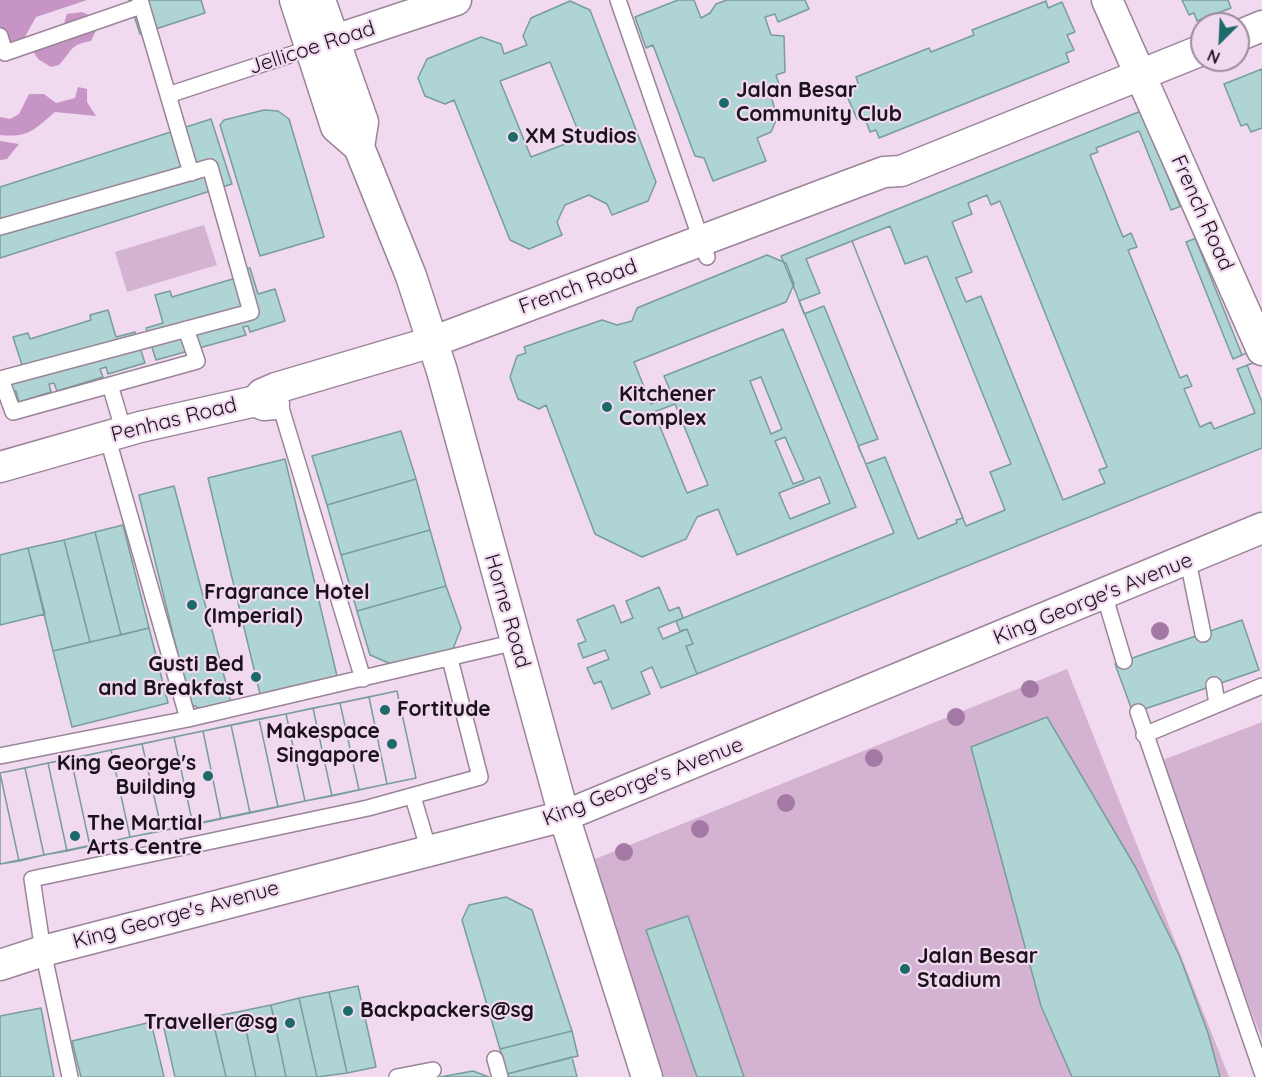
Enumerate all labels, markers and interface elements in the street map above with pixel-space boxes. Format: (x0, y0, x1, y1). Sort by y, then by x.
north arrow (1190, 12, 1250, 72)
street label: Jellicoe Road (246, 16, 378, 80)
text: N (1204, 45, 1223, 68)
place label: Jalan Besar Community Club (736, 78, 902, 128)
marker: Jalan Besar Community Club (717, 96, 731, 110)
place label: XM Studios (525, 124, 637, 150)
marker: XM Studios (506, 130, 520, 144)
street label: French Road (1165, 151, 1239, 275)
street label: French Road (515, 254, 641, 320)
place label: Kitchener Complex (619, 382, 716, 432)
street label: Penhas Road (109, 392, 239, 448)
marker: Kitchener Complex (600, 400, 614, 414)
street label: King George's Avenue (990, 548, 1196, 650)
street label: Horne Road (479, 551, 535, 671)
place label: Fragrance Hotel (Imperial) (204, 580, 370, 630)
marker: Fragrance Hotel (Imperial) (185, 598, 199, 612)
place label: Gusti Bed and Breakfast (98, 652, 244, 702)
marker: Gusti Bed and Breakfast (249, 670, 263, 684)
place label: Fortitude (397, 697, 491, 723)
marker: Fortitude (378, 703, 392, 717)
place label: Makespace Singapore (266, 719, 380, 769)
street label: King George's Avenue (539, 732, 747, 832)
marker: Makespace Singapore (385, 737, 399, 751)
place label: King George's Building (57, 751, 196, 801)
marker: King George's Building (201, 769, 215, 783)
place label: The Martial Arts Centre (87, 811, 203, 861)
marker: The Martial Arts Centre (68, 829, 82, 843)
street label: King George's Avenue (70, 875, 282, 955)
place label: Jalan Besar Stadium (917, 944, 1038, 994)
marker: Jalan Besar Stadium (898, 962, 912, 976)
place label: Backpackers@sg (360, 998, 534, 1024)
marker: Backpackers@sg (341, 1004, 355, 1018)
place label: Traveller@sg (144, 1010, 278, 1036)
marker: Traveller@sg (283, 1016, 297, 1030)

